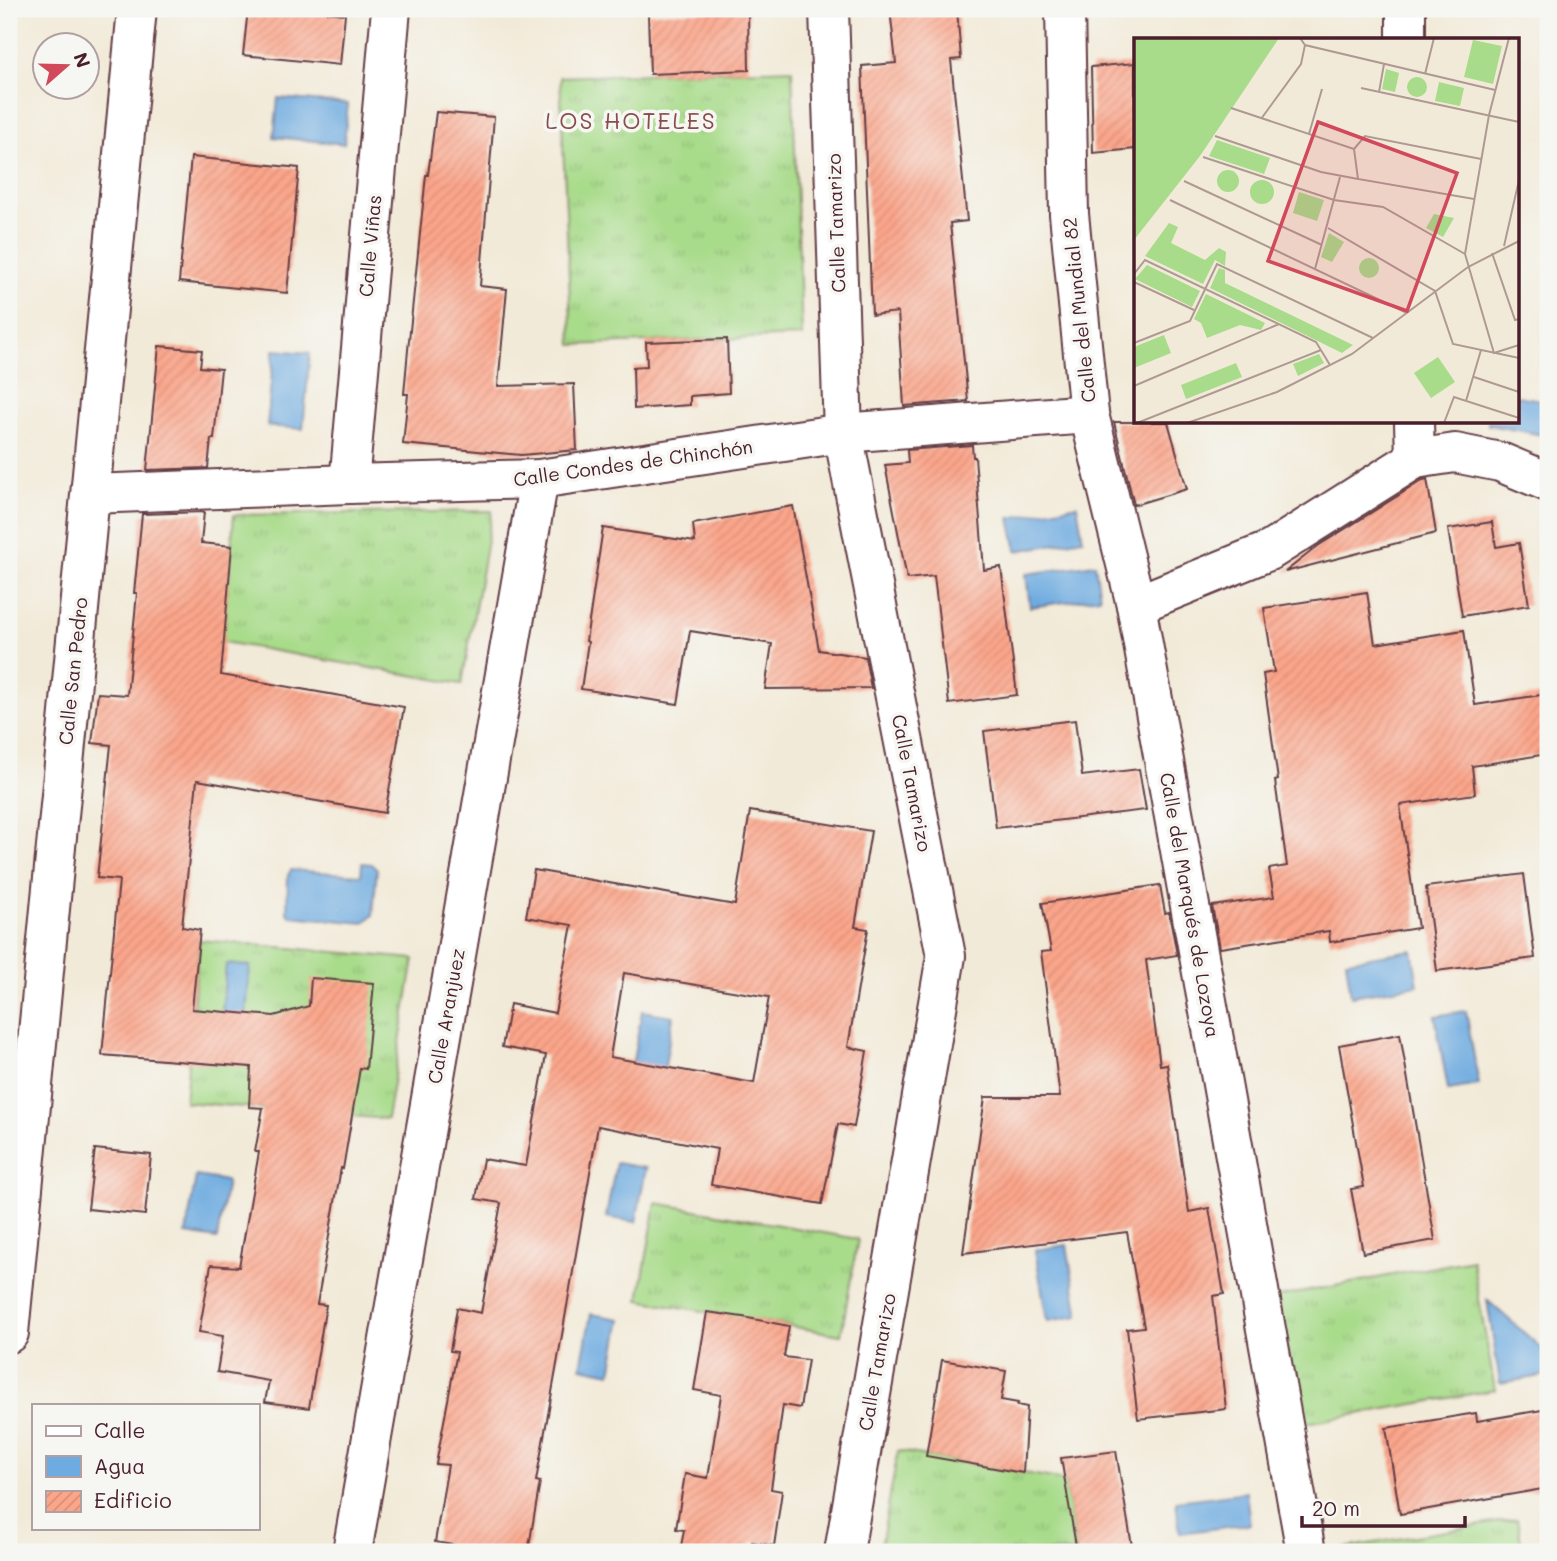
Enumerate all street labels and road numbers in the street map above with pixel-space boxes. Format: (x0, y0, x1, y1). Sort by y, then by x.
street label: Calle Tamarizo (821, 153, 850, 293)
street label: Calle Viñas (353, 194, 386, 298)
street label: Calle del Mundial 82 (1056, 216, 1101, 404)
street label: Calle Condes de Chinchón (512, 433, 754, 492)
street label: Calle San Pedro (52, 596, 93, 746)
street label: Calle Tamarizo (887, 712, 938, 854)
street label: Calle del Marqués de Lozoya (1155, 770, 1226, 1039)
street label: Calle Aranjuez (421, 946, 470, 1086)
street label: Calle Tamarizo (852, 1291, 901, 1433)

